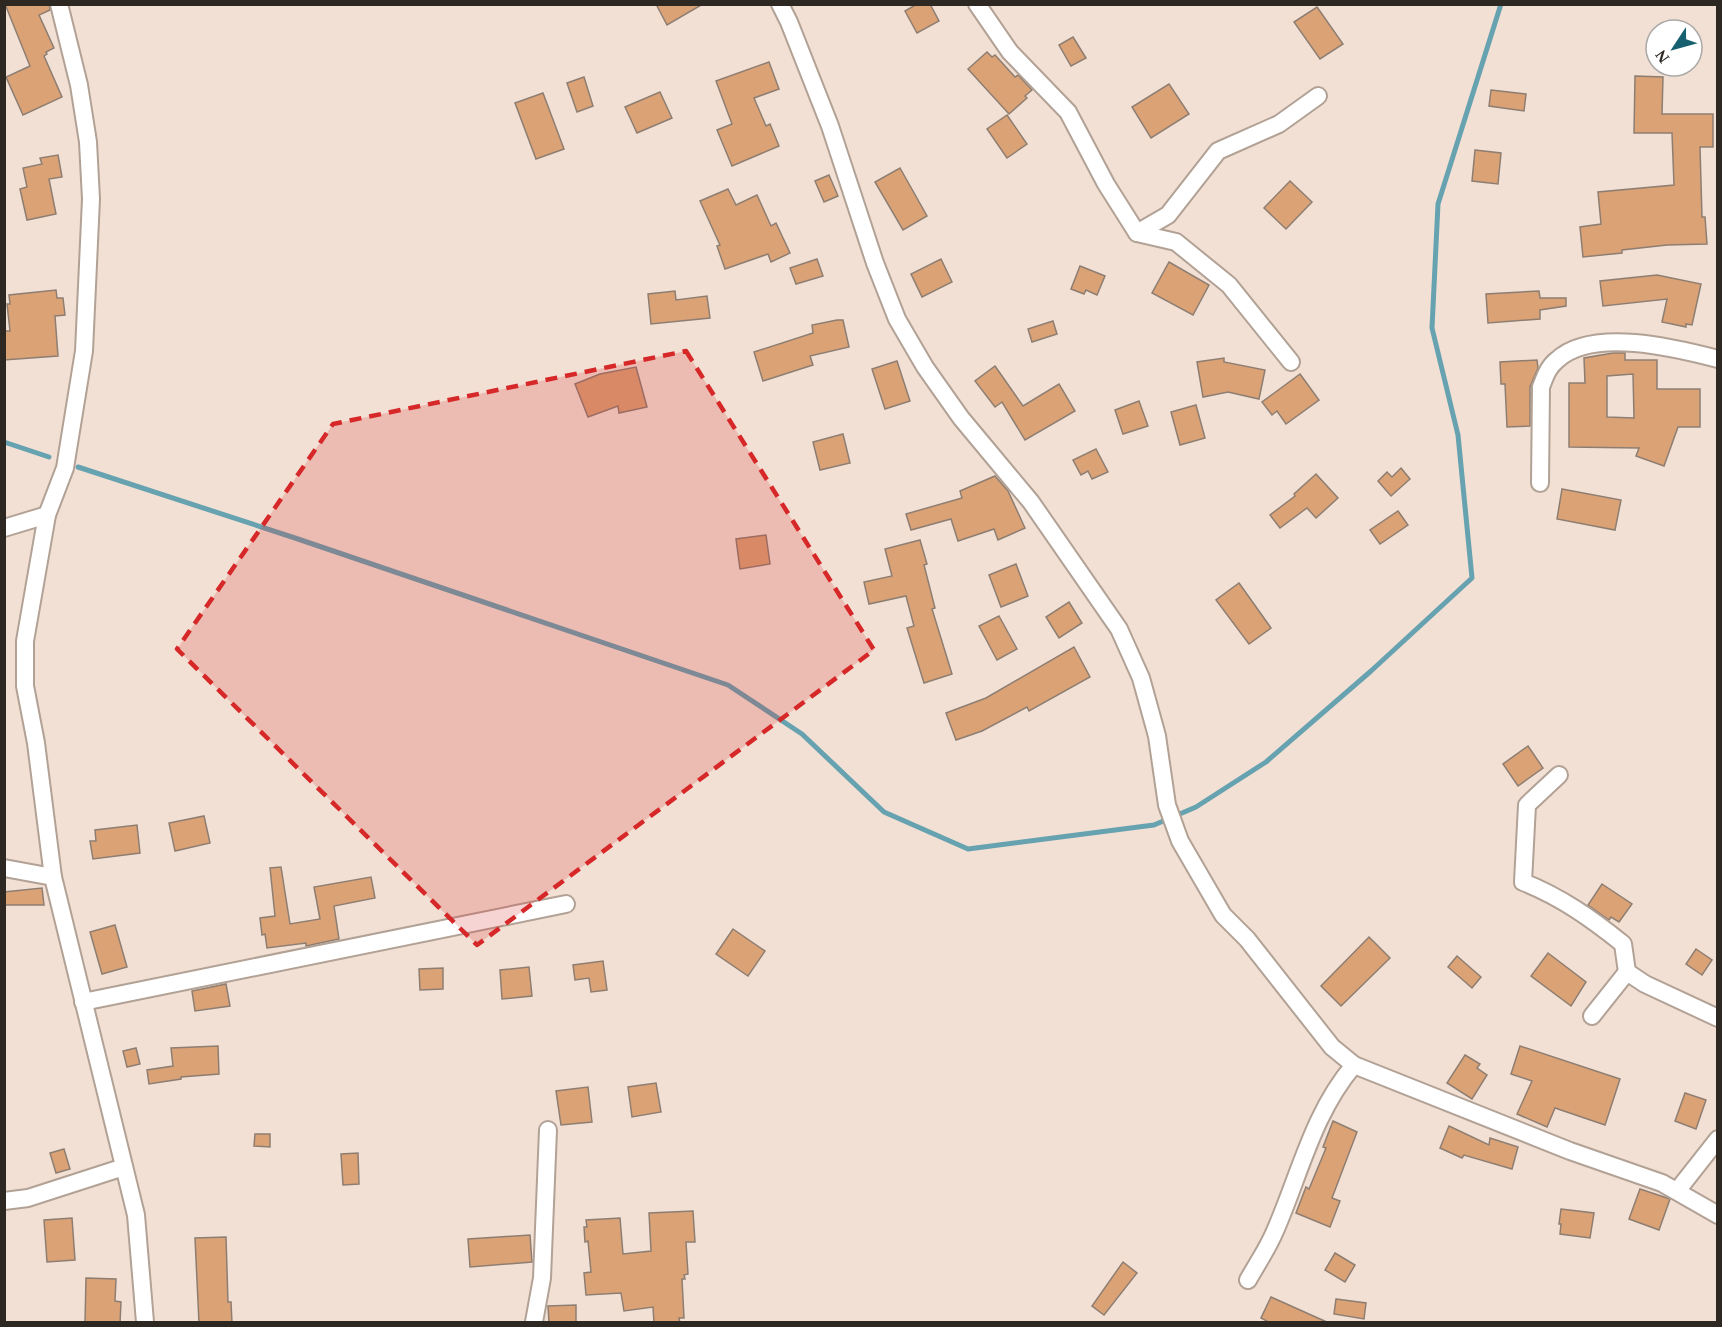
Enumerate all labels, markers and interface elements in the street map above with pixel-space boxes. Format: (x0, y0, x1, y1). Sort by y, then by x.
north arrow (1644, 18, 1704, 78)
text: N (1652, 46, 1673, 66)

